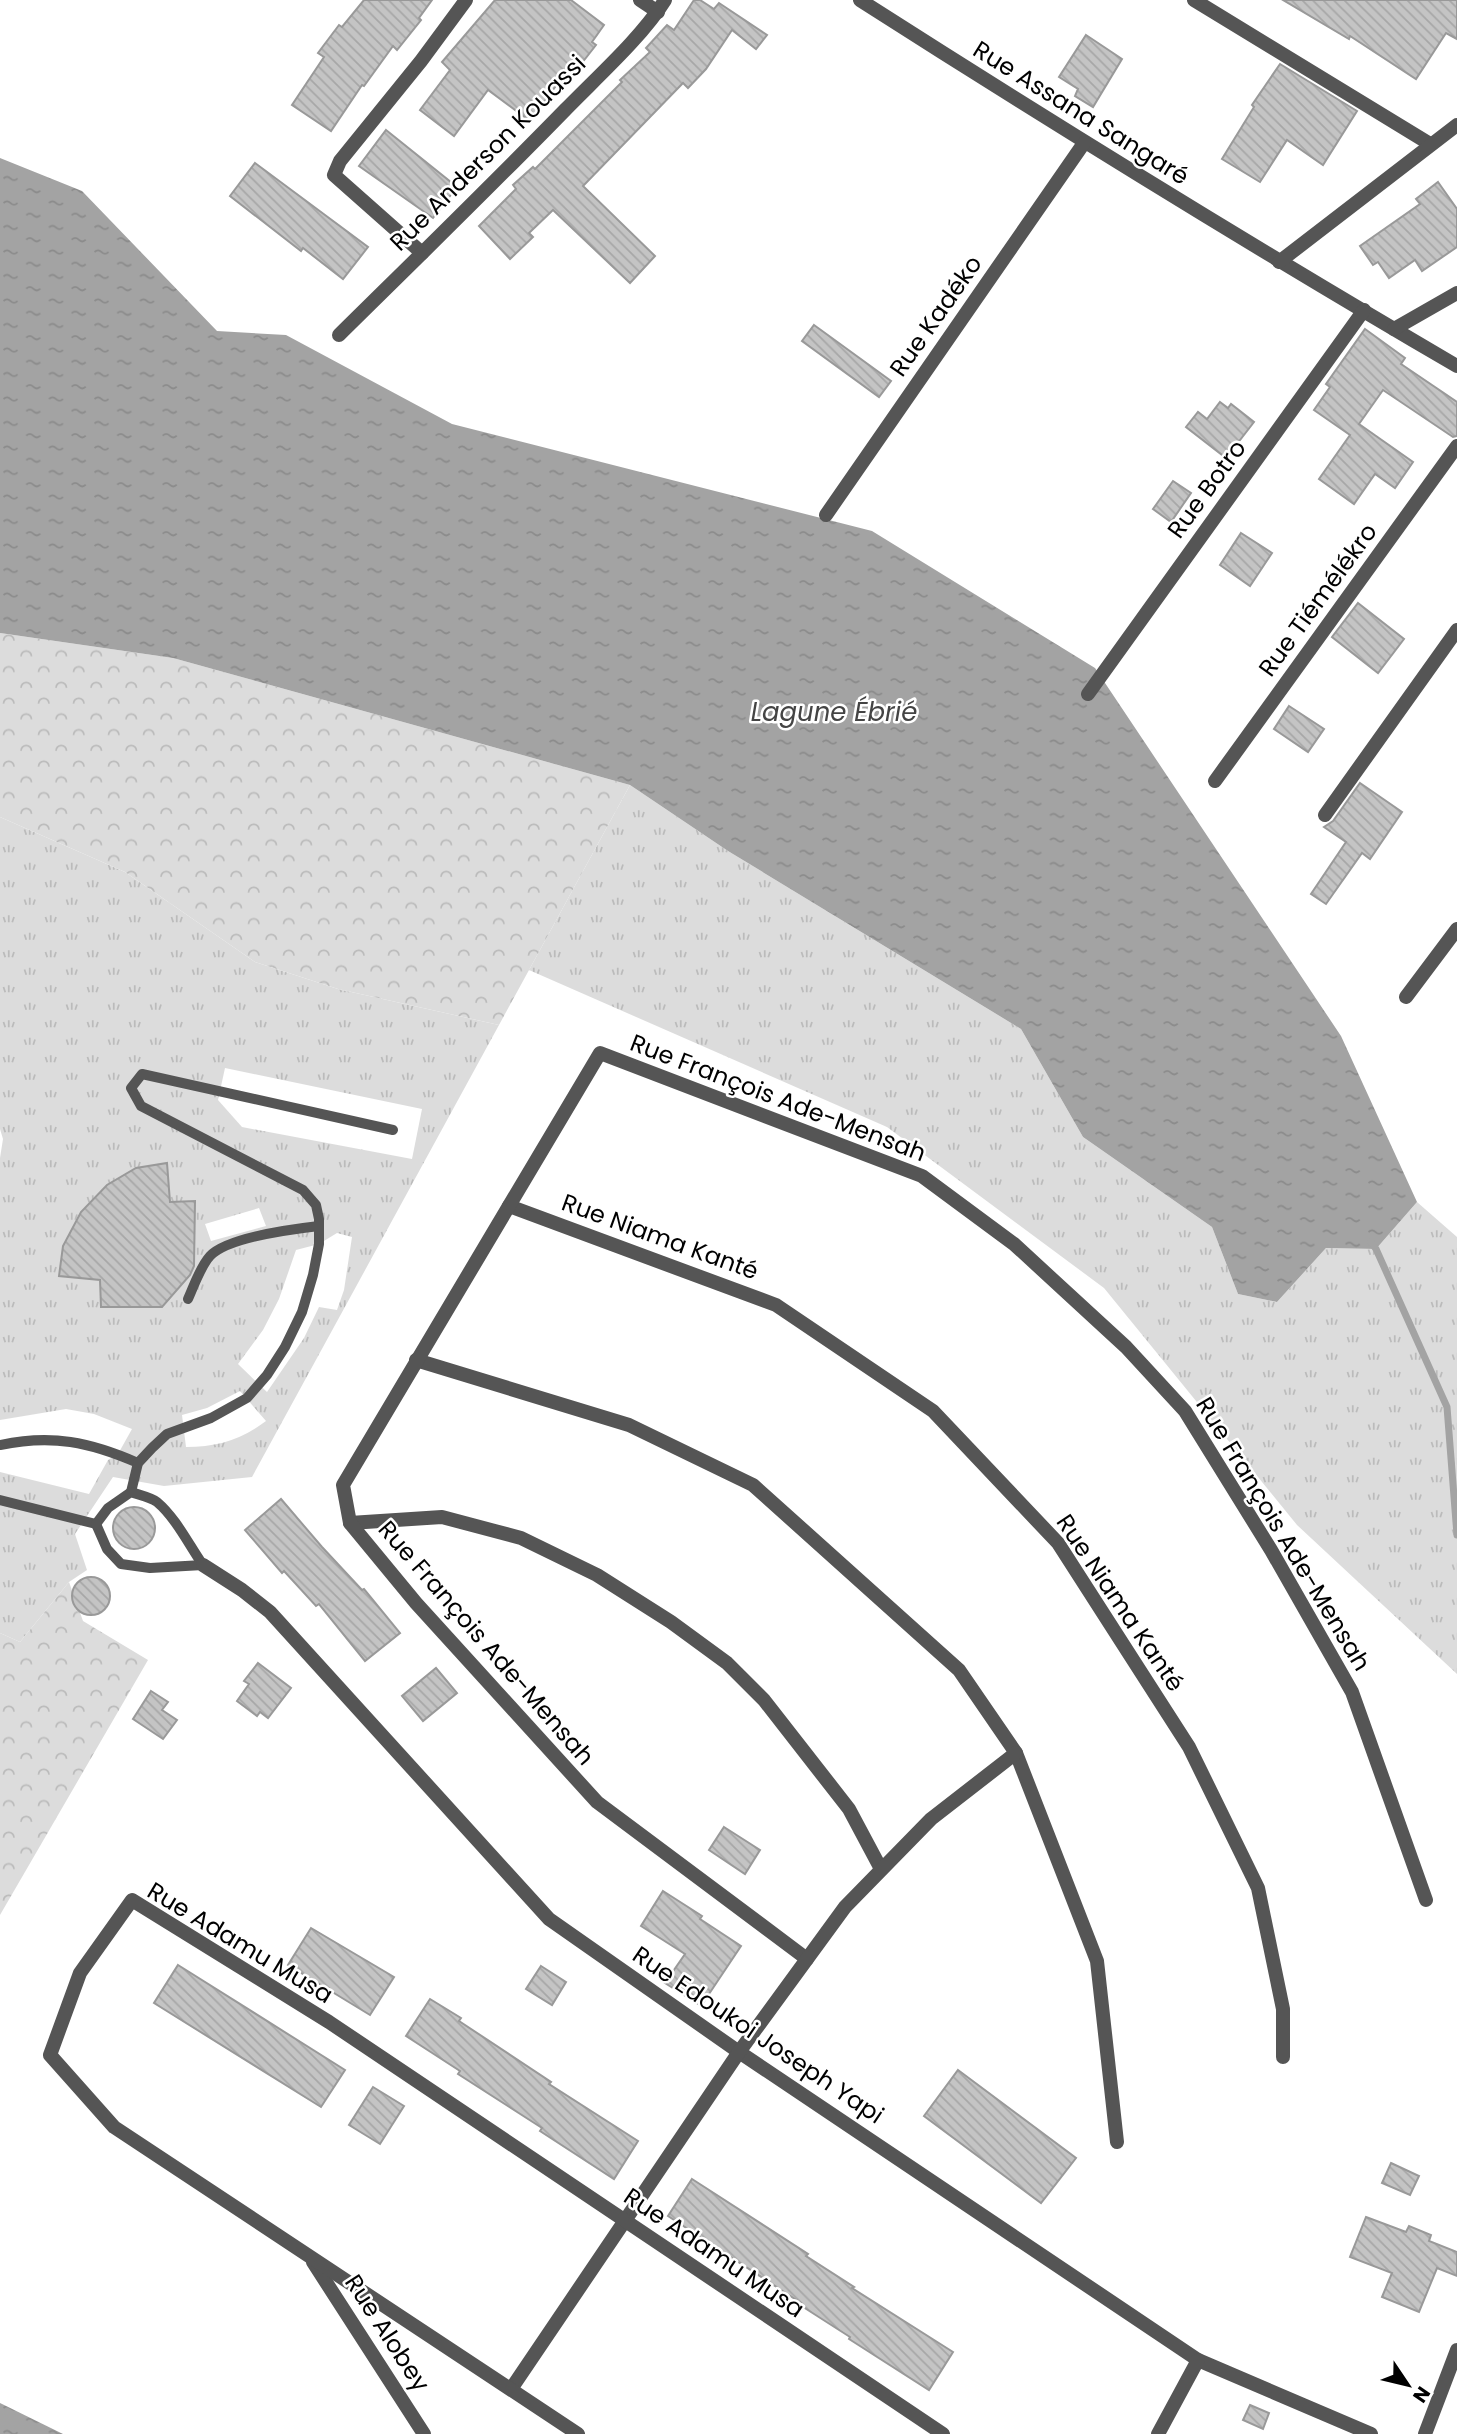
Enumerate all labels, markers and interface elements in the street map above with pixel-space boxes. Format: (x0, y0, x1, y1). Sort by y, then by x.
street label: Rue Assana Sangaré (967, 33, 1195, 192)
street label: Rue Anderson Kouassi (382, 47, 593, 258)
street label: Rue Kadéko (882, 249, 989, 383)
street label: Rue Botro (1160, 433, 1254, 545)
street label: Rue Tiémélékro (1251, 516, 1384, 683)
water label: Lagune Ébrié (751, 694, 917, 730)
street label: Rue François Ade-Mensah (626, 1026, 931, 1169)
street label: Rue Niama Kanté (557, 1186, 763, 1287)
street label: Rue François Ade-Mensah (1188, 1391, 1378, 1677)
street label: Rue Niama Kanté (1049, 1508, 1192, 1698)
street label: Rue François Ade-Mensah (371, 1513, 602, 1772)
street label: Rue Adamu Musa (141, 1874, 339, 2011)
street label: Rue Edoukoi Joseph Yapi (626, 1938, 890, 2131)
street label: Rue Adamu Musa (618, 2180, 811, 2325)
street label: Rue Alobey (337, 2268, 438, 2398)
north arrow (1373, 2350, 1443, 2420)
text: N (1406, 2381, 1437, 2408)

